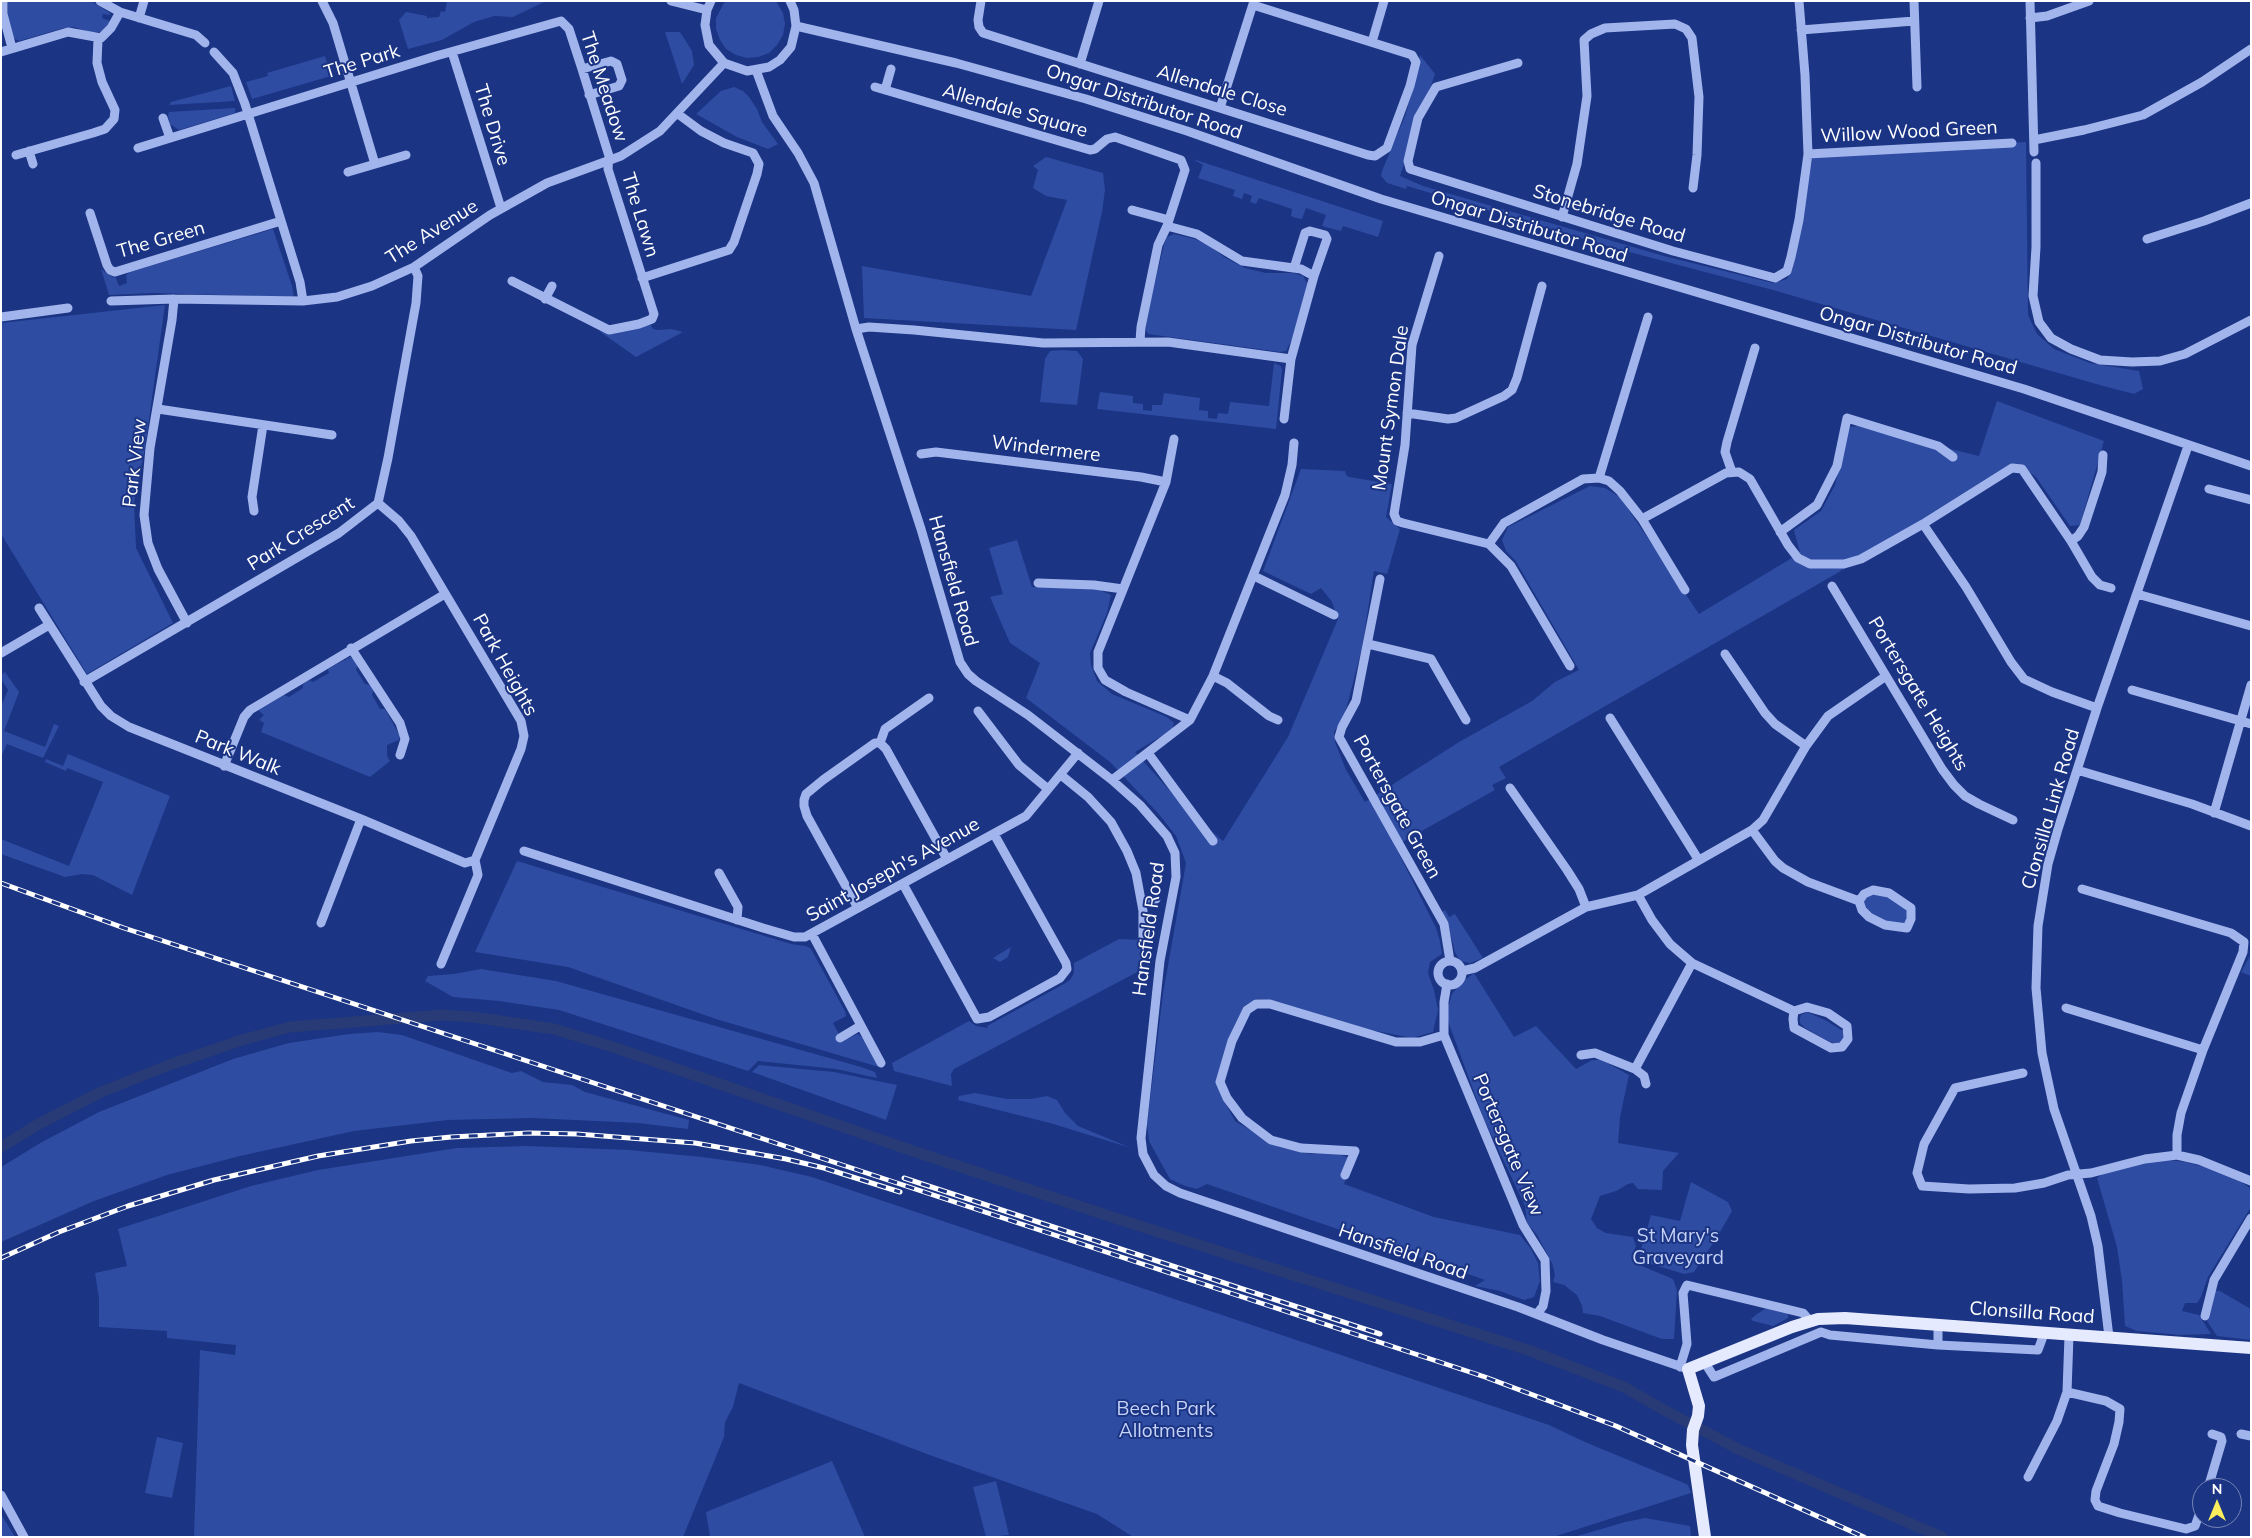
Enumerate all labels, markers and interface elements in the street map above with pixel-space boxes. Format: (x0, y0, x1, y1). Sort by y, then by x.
street label: The Meadow (575, 29, 633, 145)
street label: The Park (321, 40, 403, 84)
street label: Ongar Distributor Road (1043, 60, 1245, 144)
street label: Allendale Close (1154, 60, 1290, 122)
street label: Allendale Square (940, 79, 1090, 143)
street label: The Drive (469, 82, 515, 168)
street label: Willow Wood Green (1820, 116, 1998, 148)
street label: The Lawn (616, 170, 664, 260)
street label: Stonebridge Road (1530, 180, 1688, 248)
street label: Ongar Distributor Road (1428, 186, 1630, 268)
street label: The Avenue (382, 195, 482, 269)
street label: The Green (114, 217, 208, 263)
street label: Ongar Distributor Road (1816, 302, 2020, 380)
street label: Mount Symon Dale (1368, 324, 1414, 492)
street label: Park View (118, 417, 152, 509)
street label: Windermere (990, 431, 1102, 467)
street label: Park Crescent (243, 492, 359, 576)
street label: Hansfield Road (923, 513, 983, 649)
street label: Park Heights (468, 610, 542, 720)
street label: Portersgate Heights (1863, 613, 1973, 775)
street label: Park Walk (192, 725, 284, 781)
street label: Clonsilla Link Road (2017, 726, 2085, 892)
street label: Portersgate Green (1348, 731, 1446, 883)
street label: Saint Joseph's Avenue (802, 813, 984, 927)
street label: Hansfield Road (1128, 860, 1170, 998)
street label: Portersgate View (1468, 1070, 1548, 1220)
street label: Hansfield Road (1335, 1219, 1471, 1285)
park label: St Mary's Graveyard (1632, 1225, 1724, 1269)
street label: Clonsilla Road (1969, 1297, 2095, 1329)
park label: Beech Park Allotments (1116, 1398, 1216, 1442)
north arrow (2192, 1478, 2242, 1528)
text: N (2212, 1480, 2222, 1498)

